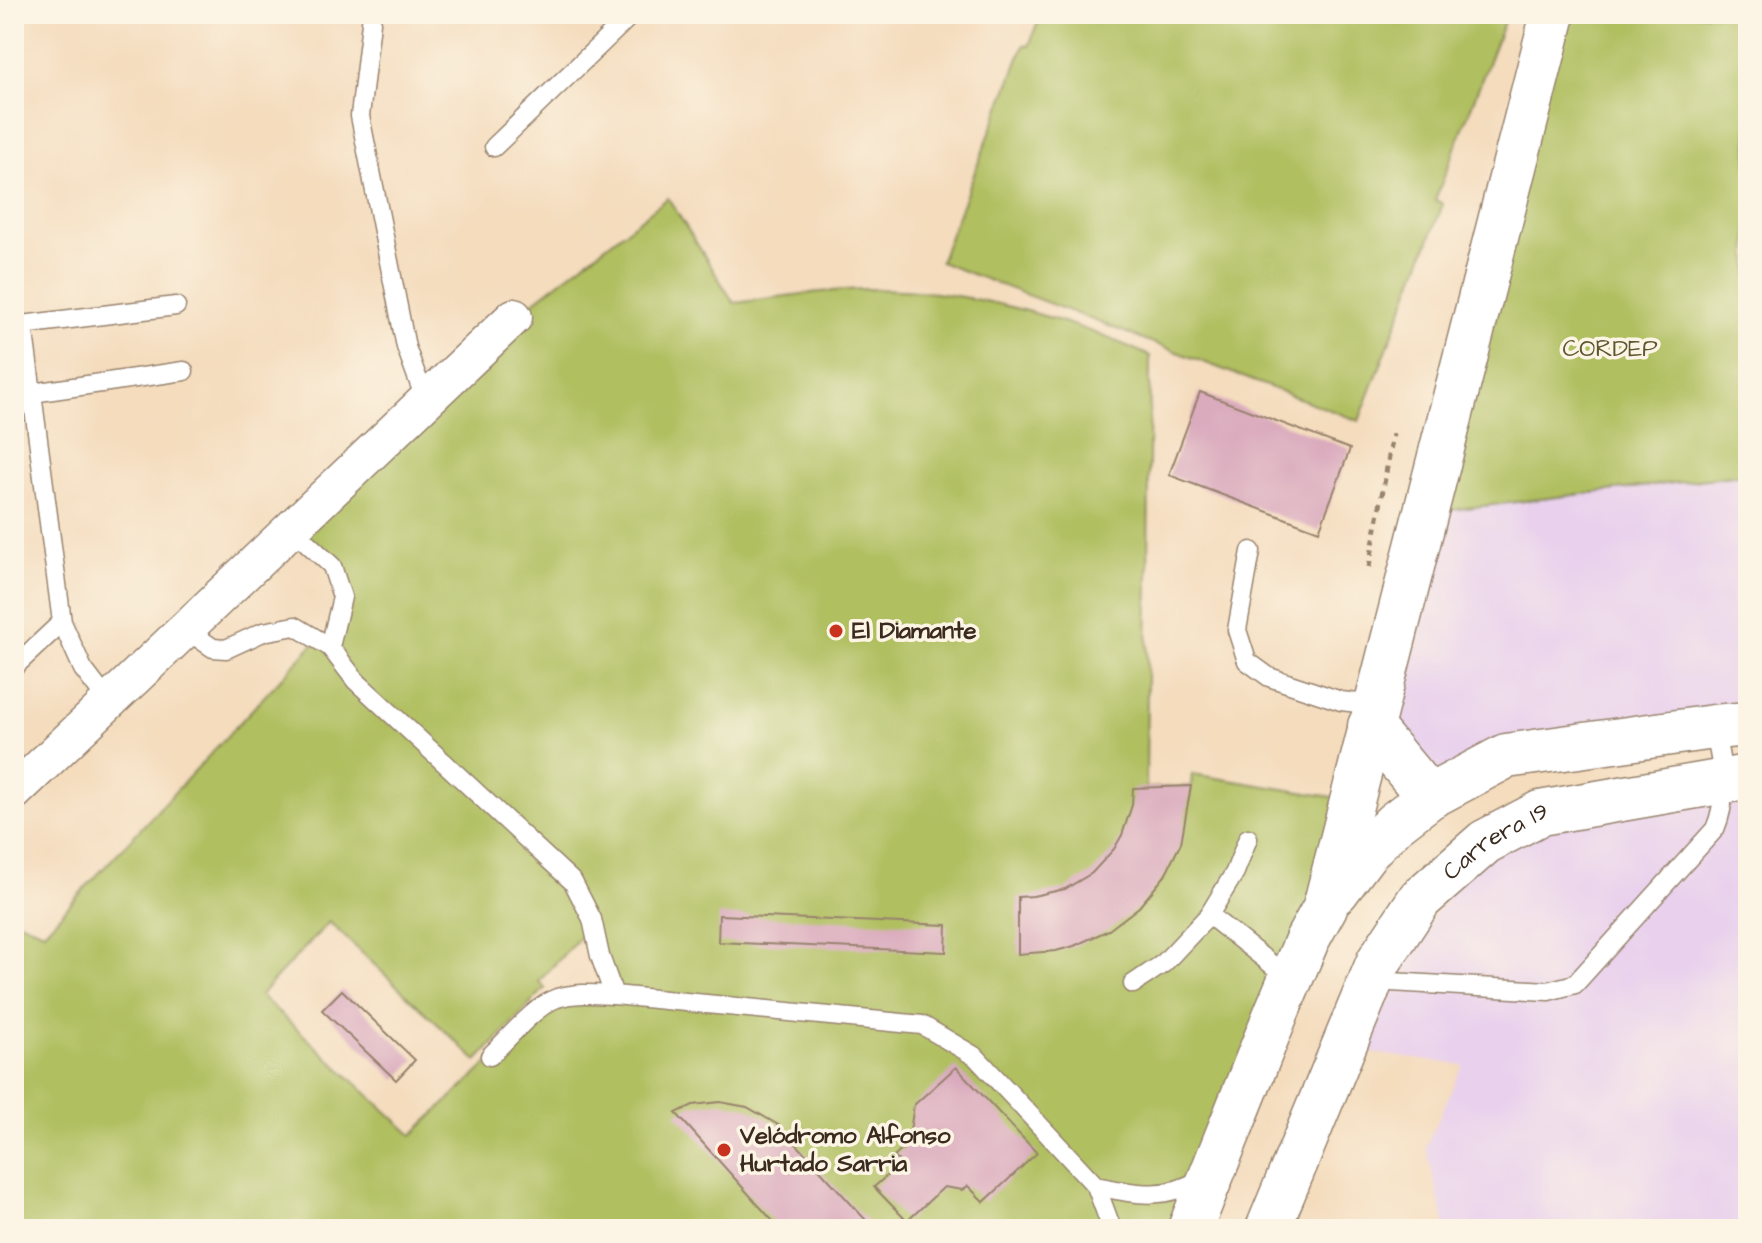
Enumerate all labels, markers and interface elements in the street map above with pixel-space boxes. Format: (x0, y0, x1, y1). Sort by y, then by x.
park label: CORDEP (1562, 332, 1658, 366)
place label: El Diamante (852, 614, 977, 648)
marker: El Diamante (827, 622, 845, 640)
street label: Carrera 19 (1435, 795, 1550, 888)
place label: Velódromo Alfonso Hurtado Sarria (739, 1119, 951, 1181)
marker: Velódromo Alfonso Hurtado Sarria (715, 1141, 733, 1159)

